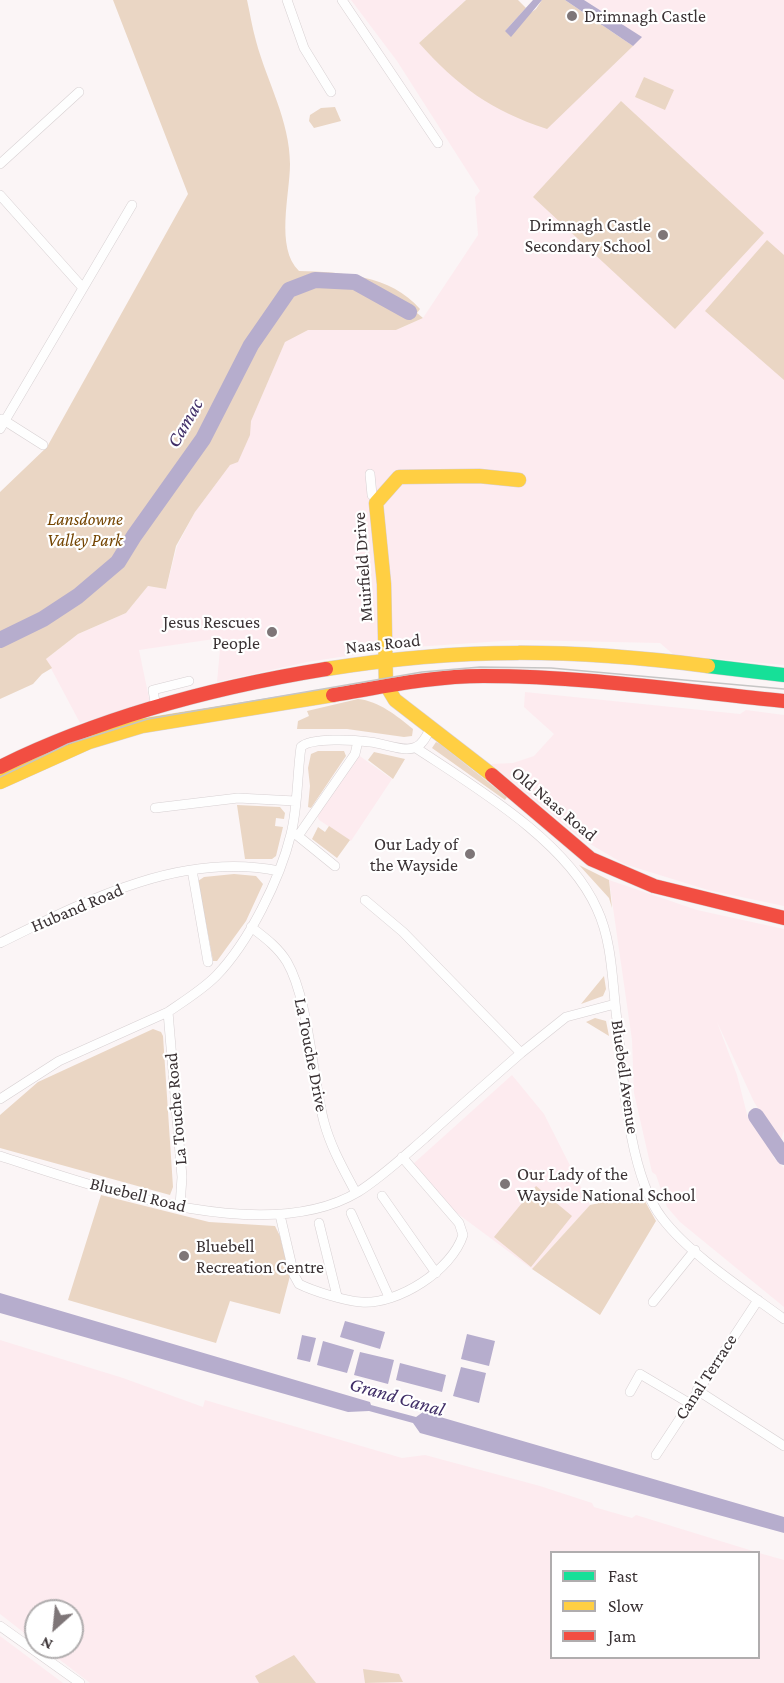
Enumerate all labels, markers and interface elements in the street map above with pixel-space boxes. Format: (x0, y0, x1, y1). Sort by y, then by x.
place label: Drimnagh Castle (584, 5, 706, 27)
marker: Drimnagh Castle (565, 9, 579, 23)
place label: Drimnagh Castle Secondary School (525, 214, 651, 256)
marker: Drimnagh Castle Secondary School (656, 228, 670, 242)
water label: Camac (162, 394, 208, 452)
park label: Lansdowne Valley Park (47, 508, 123, 550)
street label: Muirfield Drive (348, 511, 378, 623)
place label: Jesus Rescues People (163, 611, 260, 654)
marker: Jesus Rescues People (265, 625, 279, 639)
street label: Naas Road (344, 629, 422, 659)
street label: Old Naas Road (507, 762, 601, 846)
place label: Our Lady of the Wayside (370, 833, 458, 876)
marker: Our Lady of the Wayside (463, 847, 477, 861)
street label: Huband Road (28, 879, 126, 937)
street label: La Touche Drive (289, 996, 333, 1114)
street label: Bluebell Avenue (606, 1019, 644, 1135)
street label: La Touche Road (160, 1052, 192, 1166)
place label: Our Lady of the Wayside National School (517, 1163, 695, 1206)
street label: Bluebell Road (88, 1173, 188, 1217)
marker: Our Lady of the Wayside National School (498, 1177, 512, 1191)
place label: Bluebell Recreation Centre (196, 1235, 324, 1278)
marker: Bluebell Recreation Centre (177, 1249, 191, 1263)
street label: Canal Terrace (670, 1330, 742, 1424)
water label: Grand Canal (347, 1372, 447, 1422)
legend (550, 1551, 760, 1659)
text: Fast (608, 1566, 638, 1586)
text: Slow (608, 1596, 643, 1616)
north arrow (24, 1599, 84, 1659)
text: Jam (608, 1626, 636, 1646)
text: N (38, 1634, 55, 1654)

